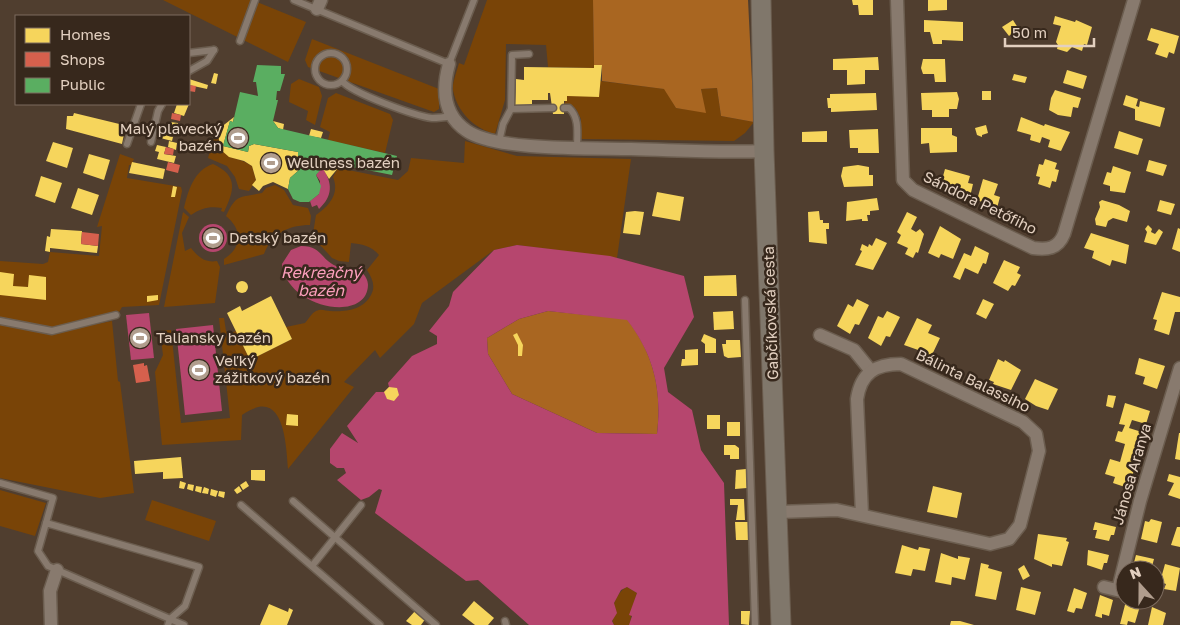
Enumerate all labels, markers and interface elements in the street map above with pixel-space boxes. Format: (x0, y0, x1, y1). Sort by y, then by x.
legend (15, 15, 190, 105)
scale bar (1005, 15, 1094, 47)
text: 50 m (1012, 23, 1047, 41)
text: Homes (60, 25, 110, 43)
text: Shops (60, 50, 105, 68)
text: Public (60, 75, 105, 93)
place label: Malý plavecký bazén (120, 119, 223, 154)
sports icon: Malý plavecký bazén (226, 126, 250, 150)
sports icon: Wellness bazén (259, 151, 283, 175)
place label: Wellness bazén (287, 153, 400, 171)
street label: Sándora Petőfiho (921, 167, 1040, 237)
sports icon: Detský bazén (201, 226, 225, 250)
place label: Detský bazén (229, 228, 326, 246)
street label: Gabčíkovská cesta (759, 246, 781, 380)
water label: Rekreačný bazén (281, 262, 363, 300)
sports icon: Taliansky bazén (128, 326, 152, 350)
place label: Taliansky bazén (156, 328, 271, 346)
street label: Bálinta Balassiho (914, 345, 1033, 415)
place label: Veľký zážitkový bazén (215, 351, 330, 386)
sports icon: Veľký zážitkový bazén (187, 358, 211, 382)
street label: Jánosa Aranya (1108, 421, 1154, 527)
north arrow (1115, 560, 1165, 610)
text: N (1127, 563, 1143, 582)

